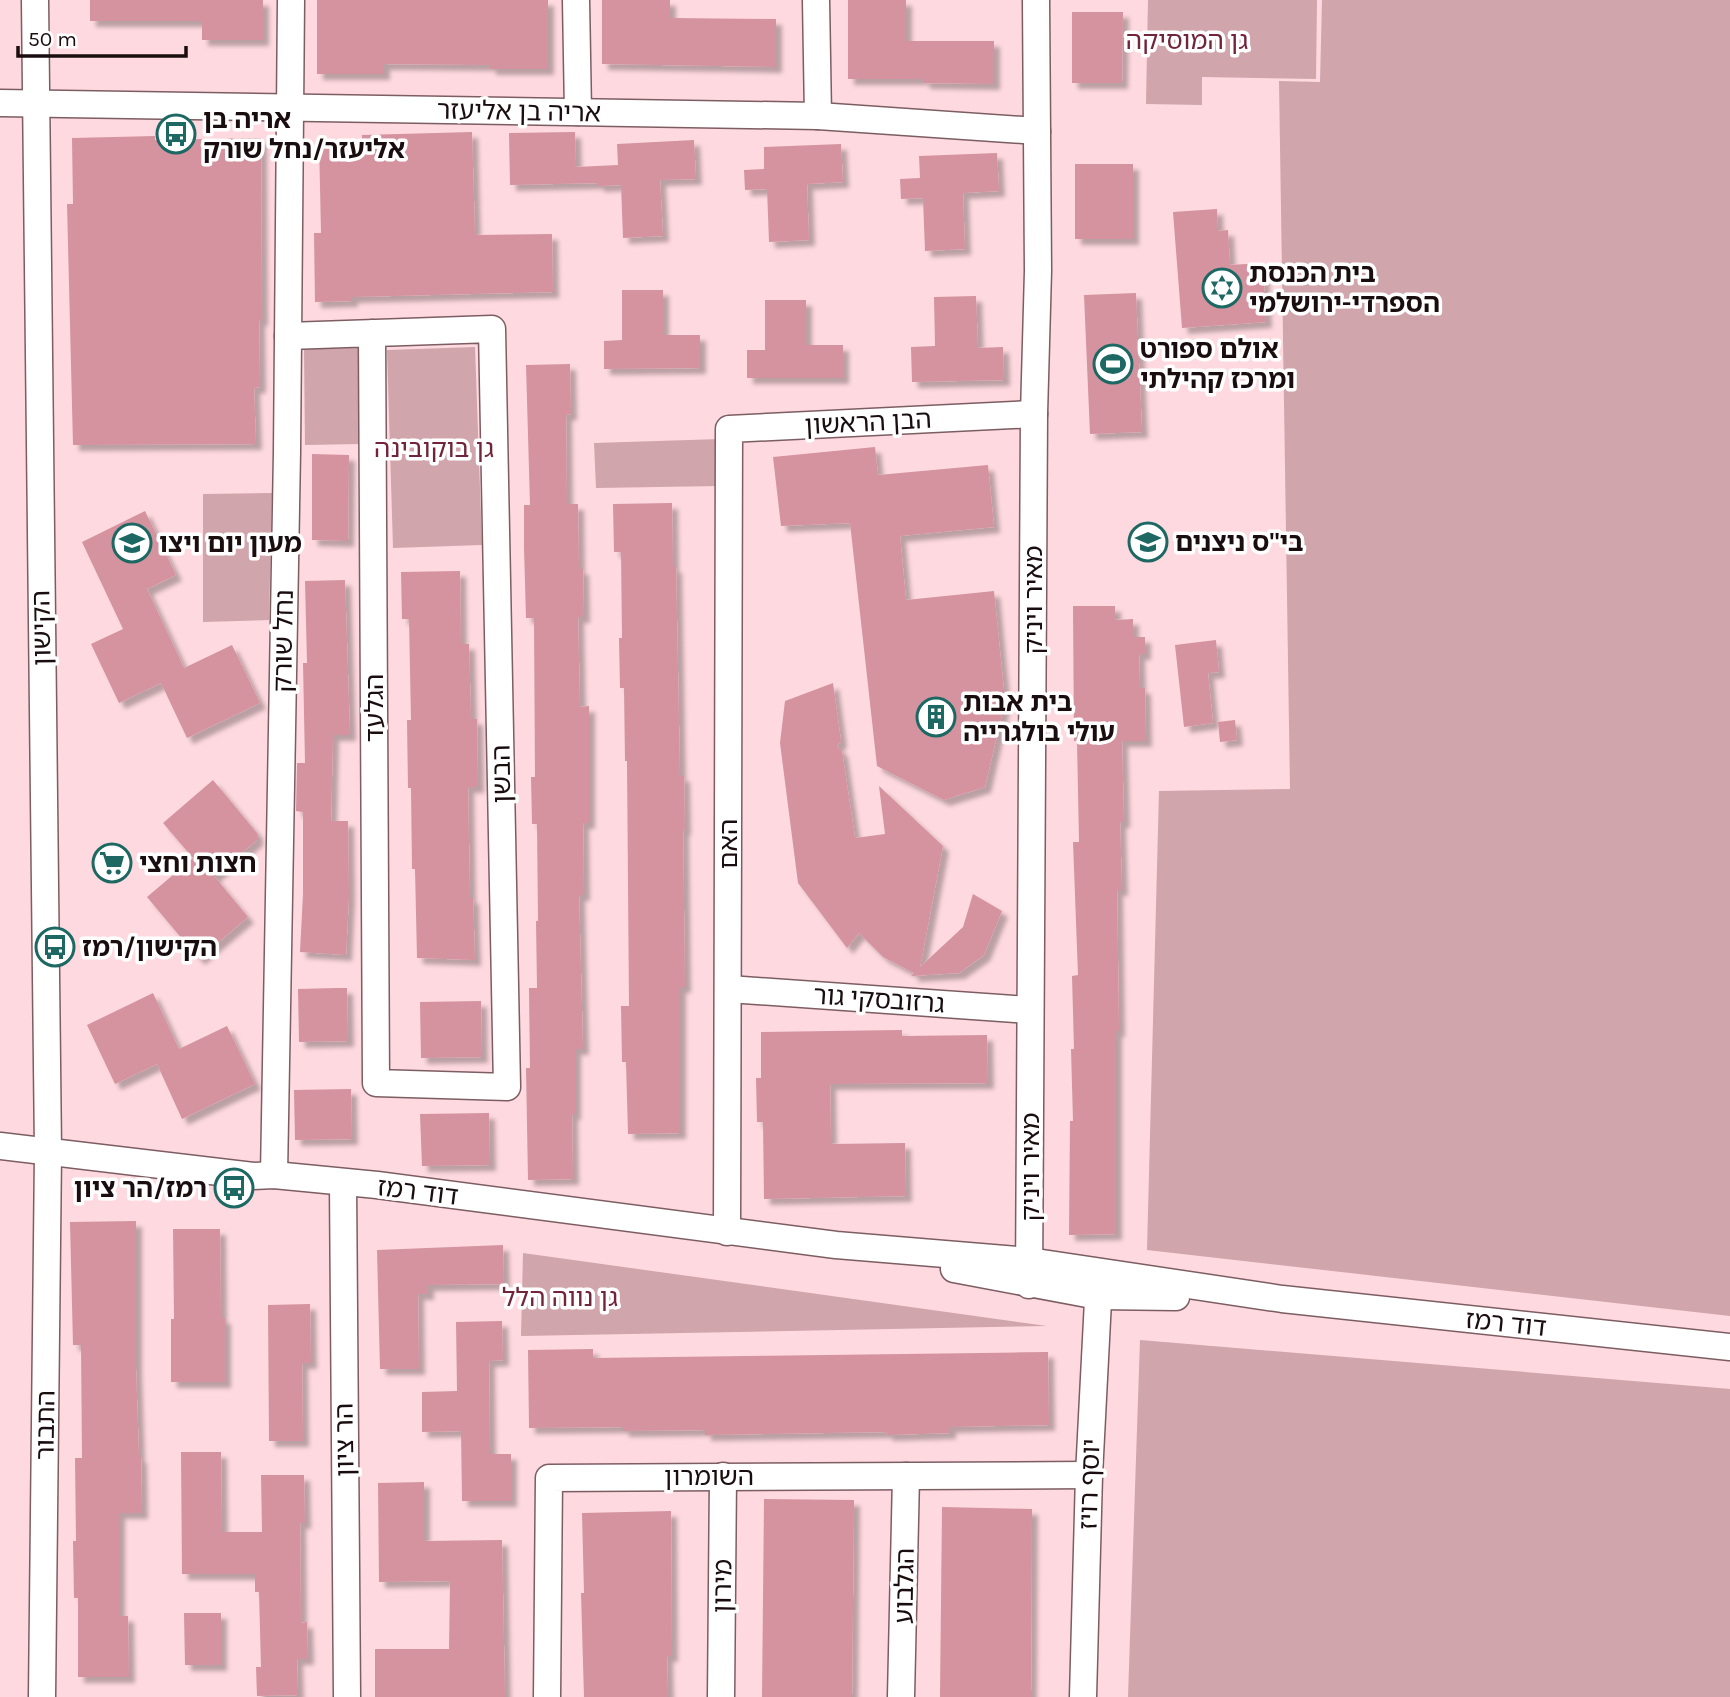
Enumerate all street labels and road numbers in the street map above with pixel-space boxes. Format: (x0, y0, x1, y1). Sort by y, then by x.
street label: אריה בן אליעזר (437, 95, 601, 128)
street label: הבן הראשון (804, 404, 932, 441)
street label: מאיר ויניק (1018, 546, 1049, 654)
street label: נחל שורק (267, 589, 300, 693)
street label: הקישון (25, 590, 58, 666)
street label: הגלעד (359, 674, 390, 742)
street label: הבשן (485, 744, 518, 804)
street label: האם (713, 819, 744, 869)
street label: גרזובסקי גור (812, 979, 946, 1020)
street label: מאיר ויניק (1015, 1113, 1046, 1221)
street label: דוד רמז (376, 1171, 460, 1212)
street label: דוד רמז (1464, 1304, 1548, 1343)
street label: התבור (29, 1390, 62, 1460)
street label: הר ציון (328, 1403, 361, 1477)
street label: יוסף רויז (1072, 1438, 1107, 1530)
street label: השומרון (664, 1461, 754, 1492)
street label: הגלבוע (888, 1548, 921, 1624)
street label: מירון (707, 1559, 738, 1613)

